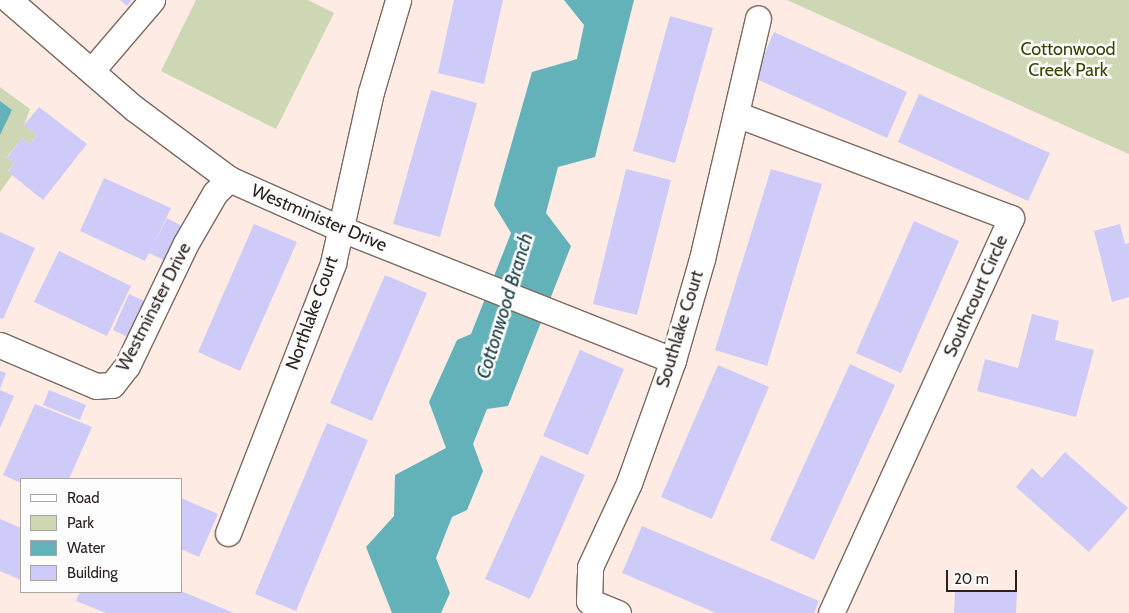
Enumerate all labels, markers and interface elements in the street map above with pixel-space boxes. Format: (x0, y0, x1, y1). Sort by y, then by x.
park label: Cottonwood Creek Park (1020, 39, 1116, 82)
street label: Westminister Drive (248, 180, 390, 256)
water label: Cottonwood Branch (472, 231, 538, 381)
street label: Southcourt Circle (939, 232, 1013, 360)
street label: Westminster Drive (112, 239, 196, 375)
street label: Northlake Court (281, 253, 343, 373)
street label: Southlake Court (652, 268, 708, 390)
legend (20, 478, 182, 593)
text: Road (67, 489, 100, 507)
text: Park (67, 514, 94, 532)
text: Water (67, 539, 105, 557)
scale bar (949, 560, 1020, 592)
text: Building (67, 564, 118, 582)
text: 20 m (954, 570, 989, 588)

